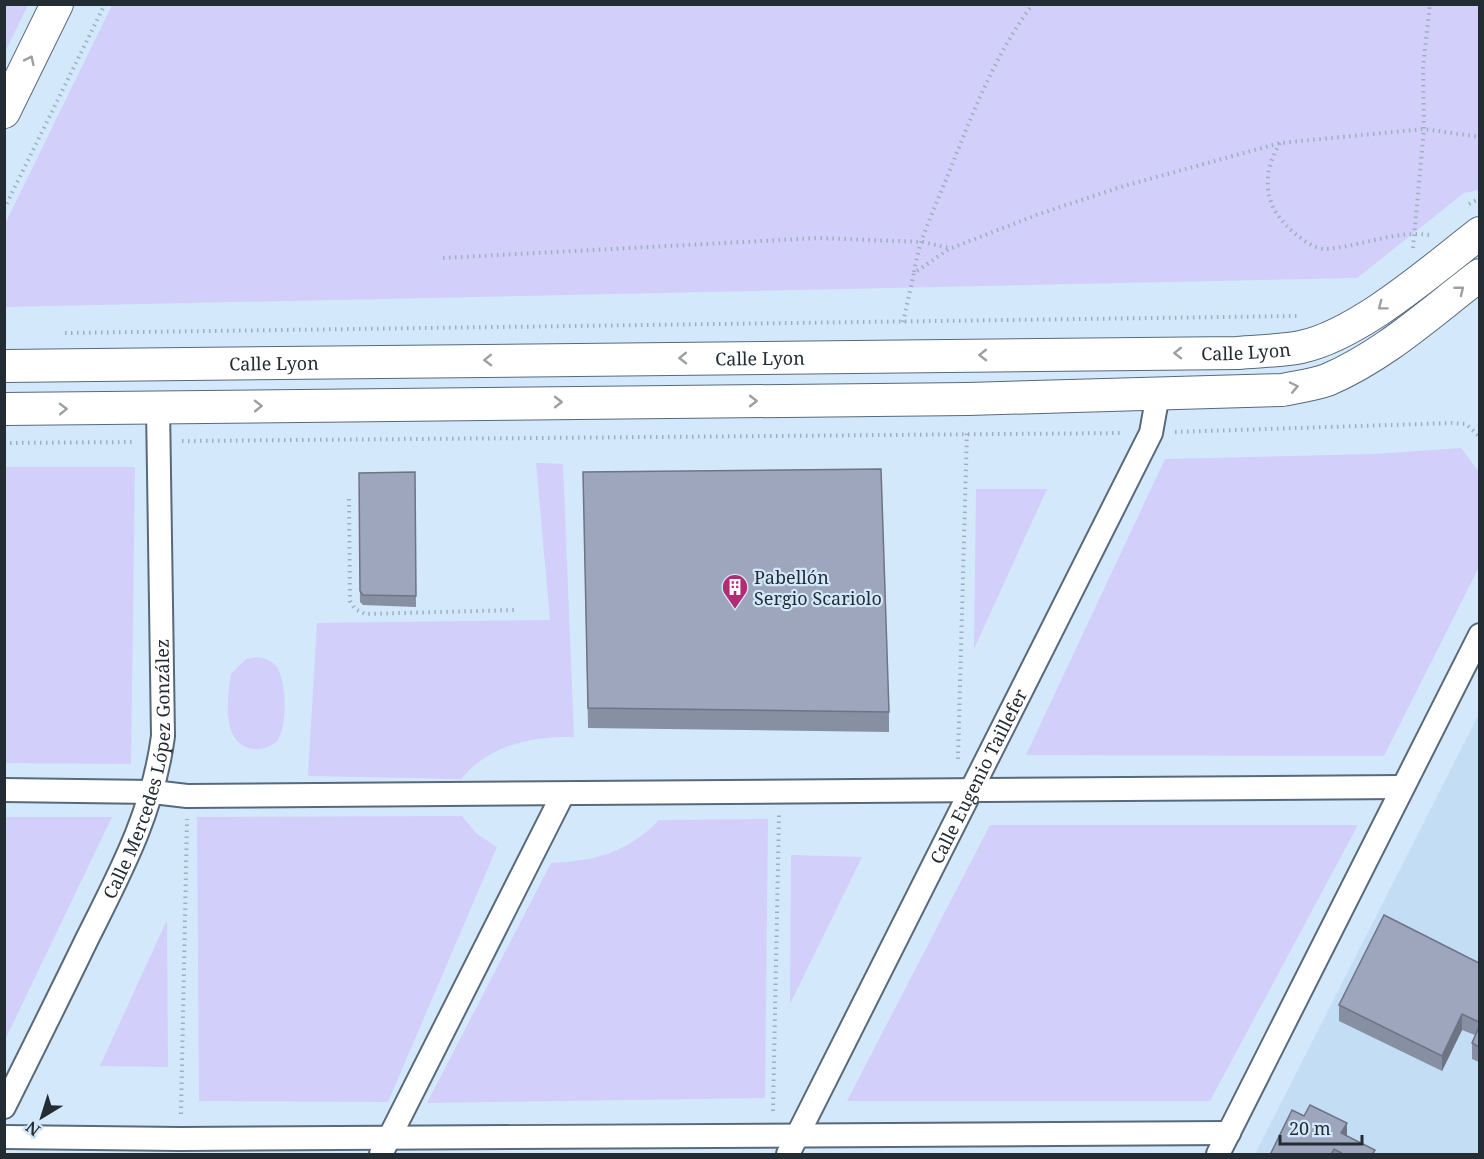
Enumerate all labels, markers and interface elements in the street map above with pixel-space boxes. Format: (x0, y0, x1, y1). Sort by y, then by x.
one-way arrow (23, 55, 35, 66)
one-way arrow (1453, 286, 1464, 297)
one-way arrow (1378, 298, 1389, 309)
street label: Calle Lyon (1201, 337, 1292, 365)
street label: Calle Lyon (715, 346, 805, 371)
one-way arrow (1174, 347, 1183, 360)
one-way arrow (979, 349, 988, 361)
street label: Calle Lyon (229, 351, 319, 376)
one-way arrow (679, 352, 688, 365)
one-way arrow (484, 354, 493, 366)
one-way arrow (1288, 381, 1298, 394)
one-way arrow (748, 394, 757, 407)
one-way arrow (553, 396, 562, 408)
one-way arrow (253, 399, 262, 412)
one-way arrow (58, 402, 67, 415)
place label: Pabellón Sergio Scariolo (754, 565, 882, 610)
building icon: Pabellón Sergio Scariolo (720, 572, 750, 610)
street label: Calle Mercedes López González (97, 639, 175, 903)
street label: Calle Eugenio Taillefer (924, 684, 1033, 868)
north arrow (12, 1087, 72, 1147)
scale bar (1280, 1108, 1362, 1146)
text: N (21, 1116, 45, 1141)
text: 20 m (1289, 1116, 1331, 1140)

